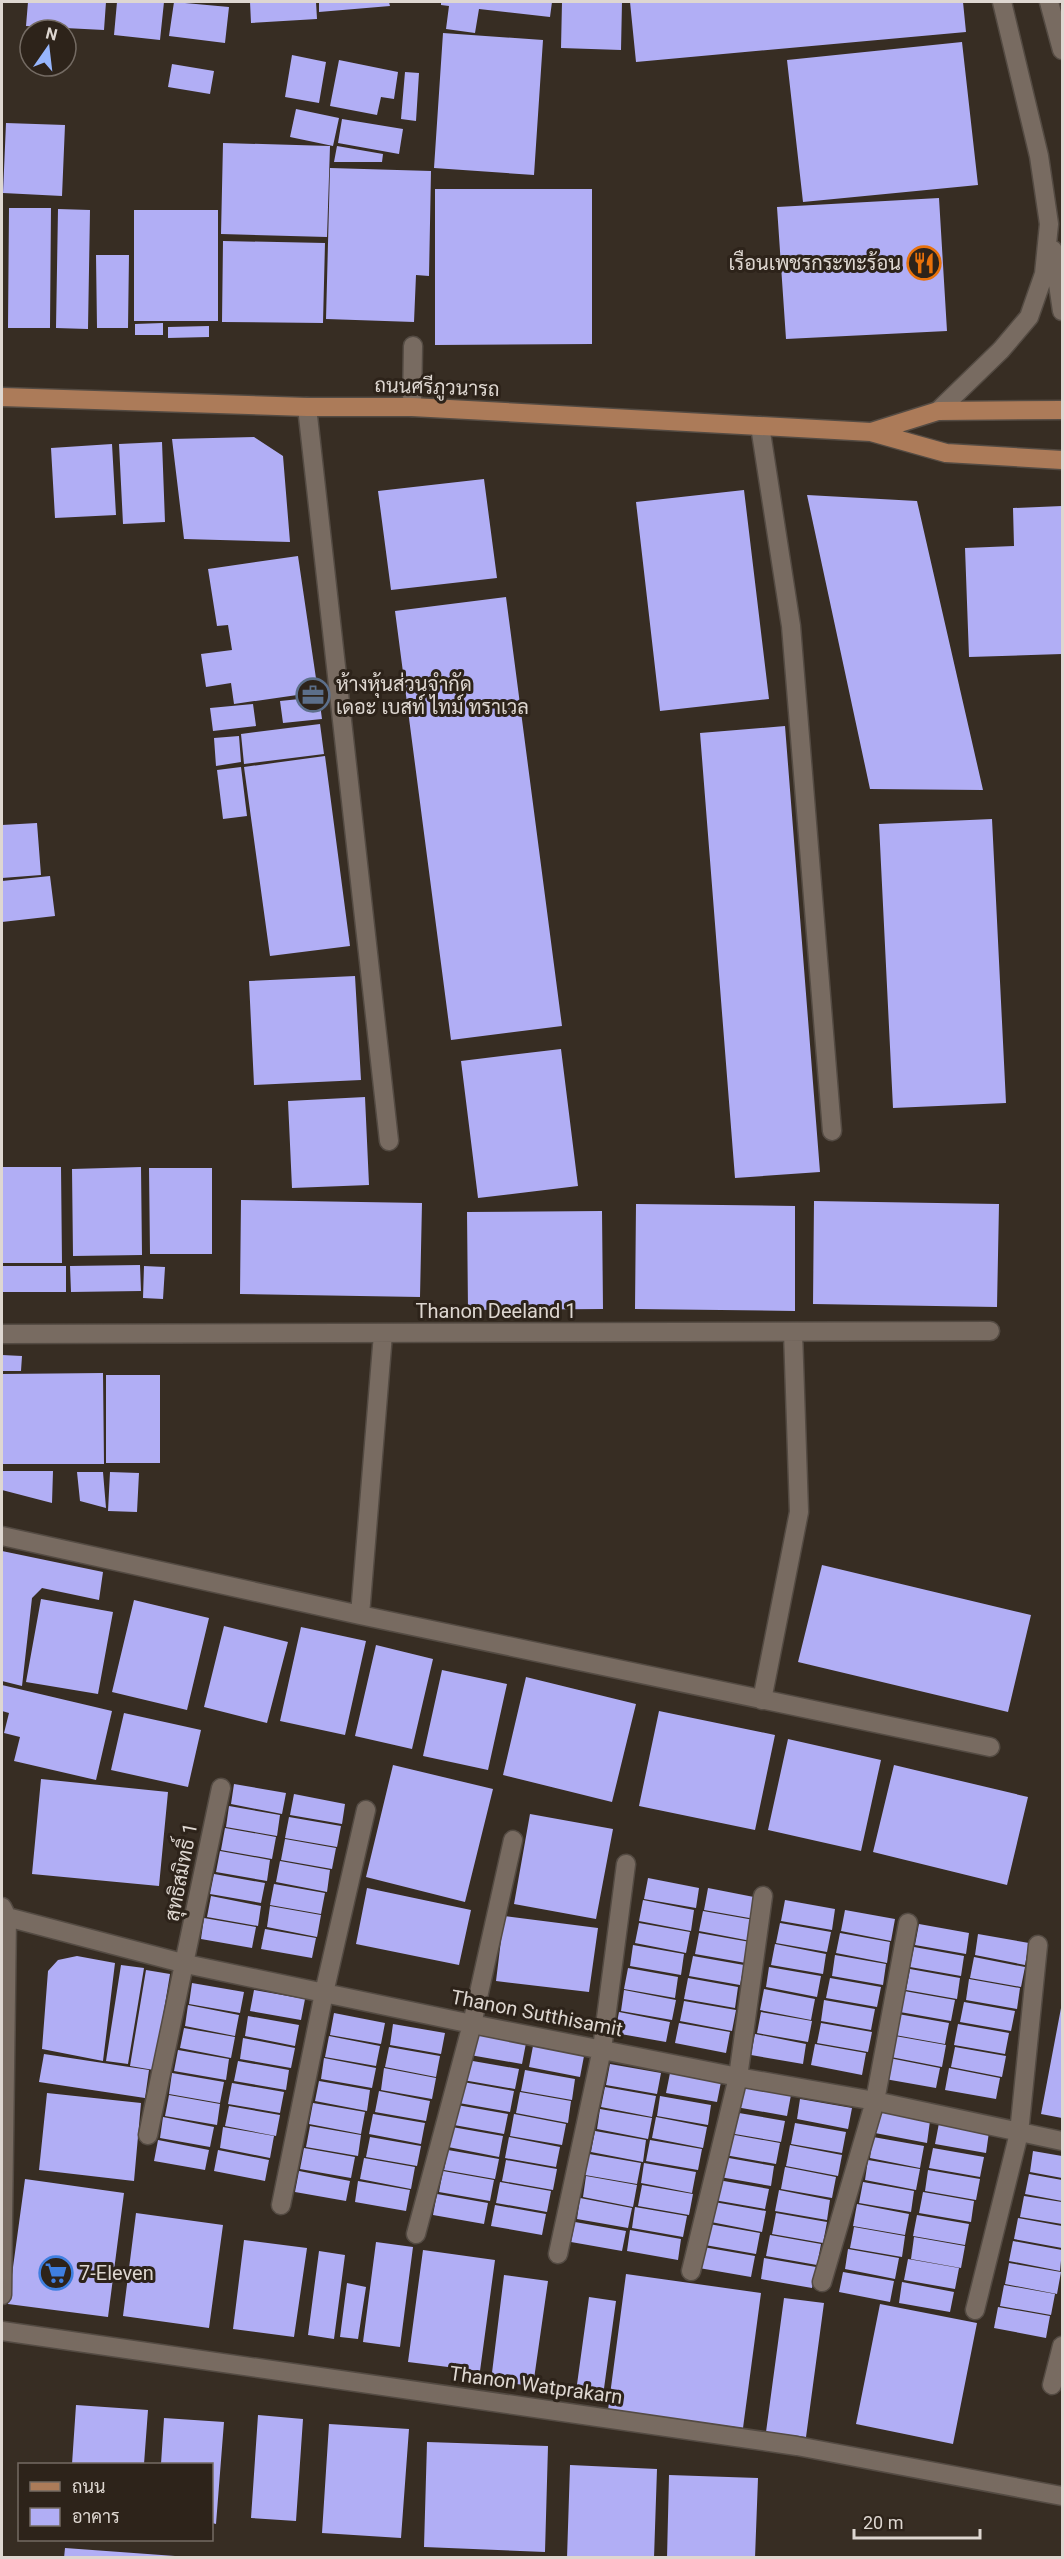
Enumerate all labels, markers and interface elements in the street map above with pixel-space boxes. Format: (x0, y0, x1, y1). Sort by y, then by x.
north arrow (18, 18, 78, 78)
text: N (44, 23, 59, 45)
restaurant icon: เรือนเพชรกระทะร้อน (906, 245, 942, 281)
place label: เรือนเพชรกระทะร้อน (728, 249, 901, 275)
street label: ถนนศรีภูวนารถ (374, 372, 500, 404)
place label: ห้างหุ้นส่วนจำกัด เดอะ เบสท์ ไทม์ ทราเวล (336, 672, 529, 719)
office icon: ห้างหุ้นส่วนจำกัด เดอะ เบสท์ ไทม์ ทราเวล (295, 677, 331, 713)
street label: Thanon Deeland 1 (416, 1299, 576, 1323)
street label: สุทธิสมิทธิ์ 1 (154, 1820, 204, 1924)
street label: Thanon Sutthisamit (449, 1985, 625, 2041)
supermarket icon: 7-Eleven (38, 2255, 74, 2291)
place label: 7-Eleven (79, 2261, 154, 2285)
street label: Thanon Watprakarn (448, 2361, 624, 2409)
legend (18, 2463, 213, 2541)
text: ถนน (72, 2476, 105, 2497)
scale bar (854, 2502, 980, 2540)
text: อาคาร (72, 2506, 120, 2527)
text: 20 m (863, 2512, 903, 2533)

